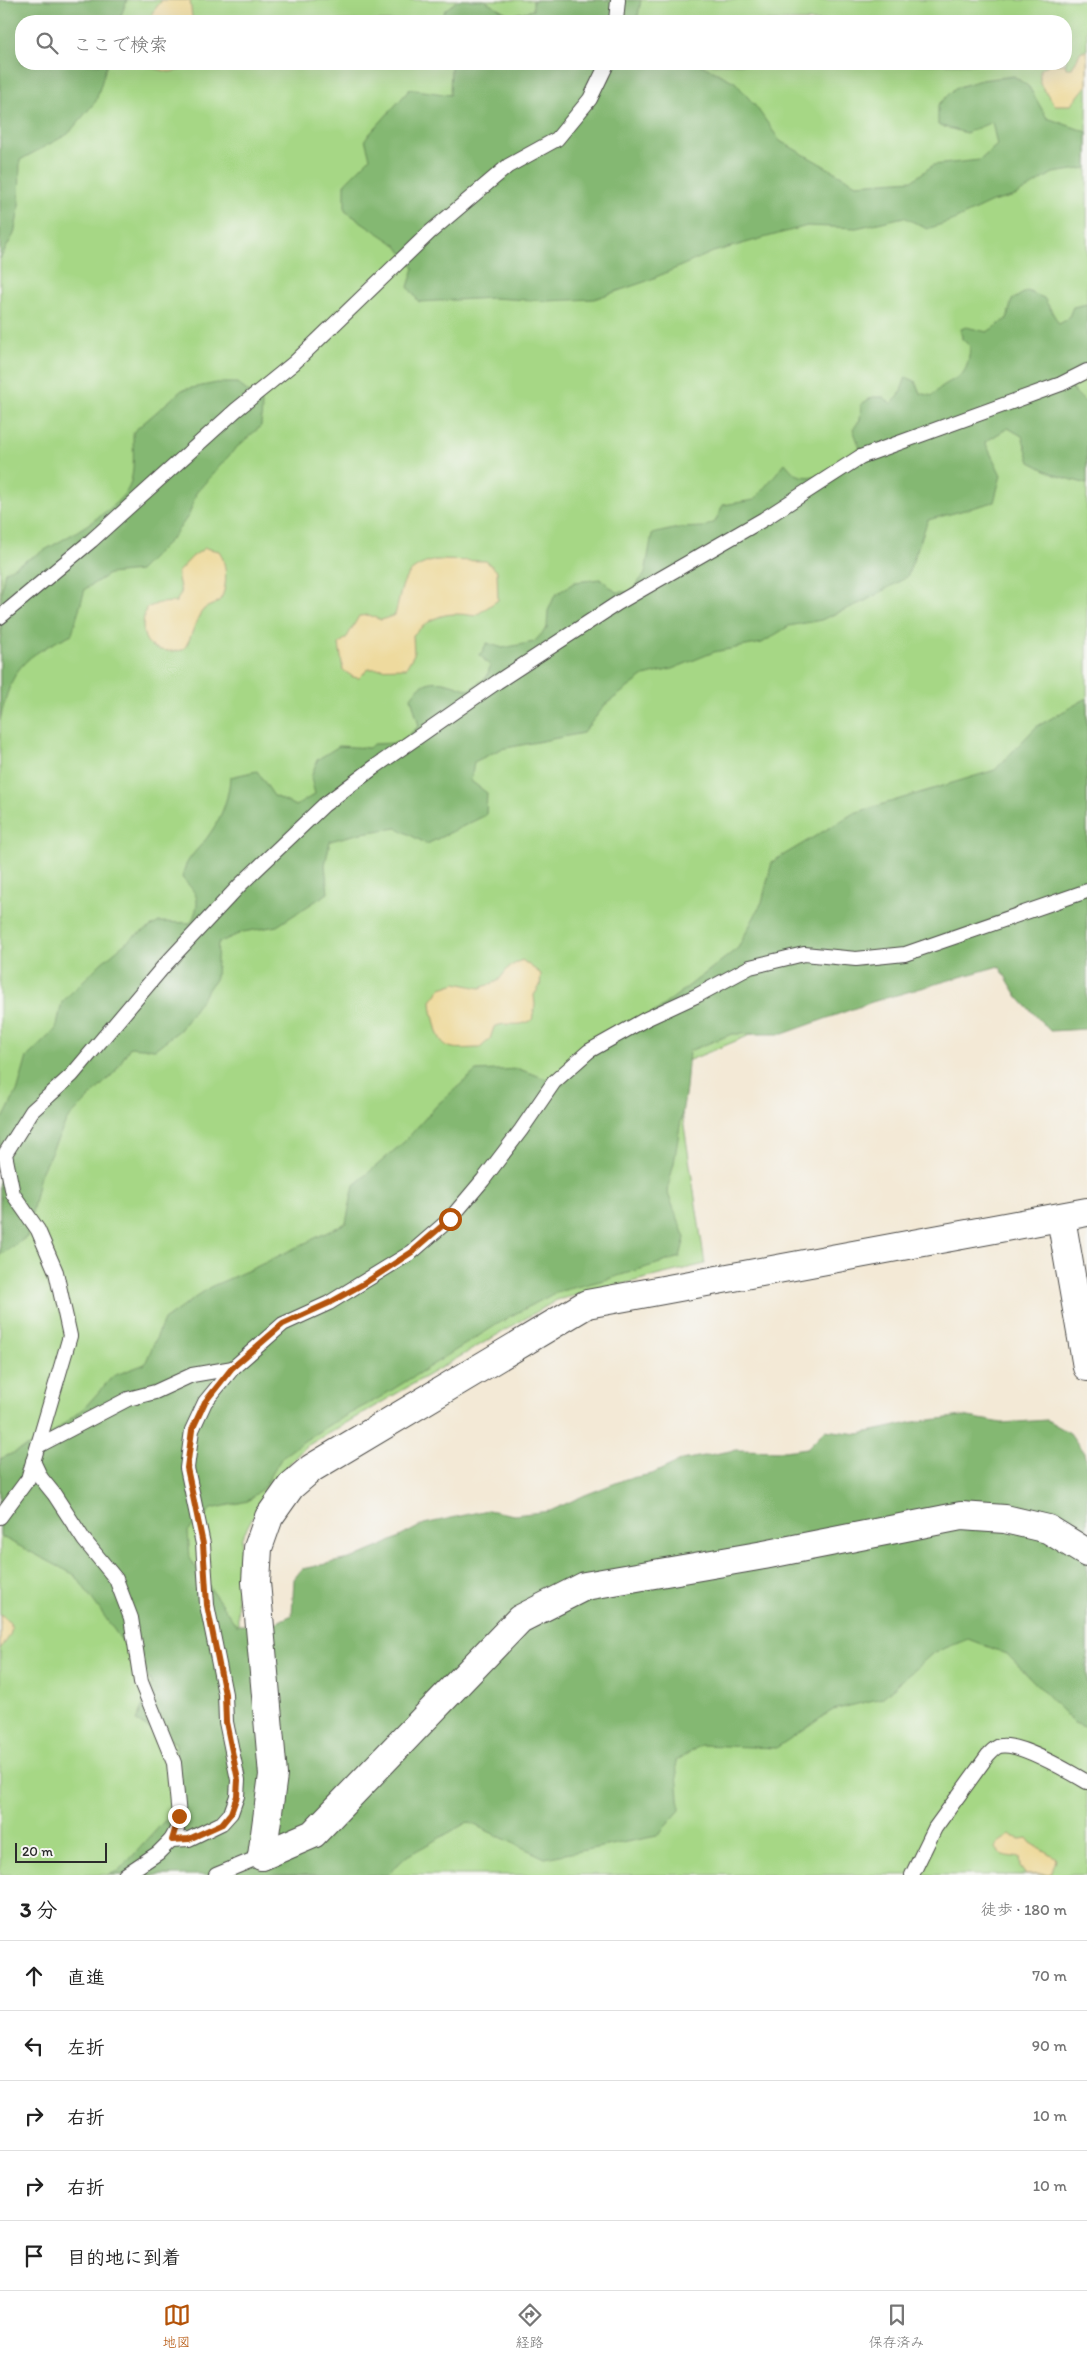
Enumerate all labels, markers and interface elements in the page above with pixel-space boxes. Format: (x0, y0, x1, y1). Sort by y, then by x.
search box (15, 15, 1072, 70)
icon: search (33, 29, 61, 57)
text: ここで検索 (73, 33, 168, 56)
route start (439, 1208, 462, 1231)
route end (168, 1805, 191, 1828)
scale bar (15, 1840, 108, 1863)
text: 20 m (22, 1843, 53, 1860)
text: 3 分 (20, 1897, 57, 1922)
text: 徒歩 · 180 m (981, 1900, 1067, 1919)
icon: ahead (20, 1962, 48, 1990)
text: 直進 (67, 1966, 105, 1989)
text: 70 m (1032, 1966, 1067, 1985)
icon: left (20, 2032, 48, 2060)
text: 左折 (67, 2036, 105, 2059)
text: 90 m (1032, 2036, 1067, 2055)
icon: right (20, 2102, 48, 2130)
text: 右折 (67, 2106, 105, 2129)
text: 10 m (1033, 2106, 1067, 2125)
icon: right (20, 2172, 48, 2200)
text: 右折 (67, 2176, 105, 2199)
text: 10 m (1033, 2176, 1067, 2195)
icon: arrive (20, 2242, 48, 2270)
text: 目的地に到着 (67, 2246, 181, 2269)
tab: 地図 (163, 2301, 191, 2351)
tab: 経路 (516, 2301, 544, 2351)
tab: 保存済み (869, 2301, 925, 2351)

